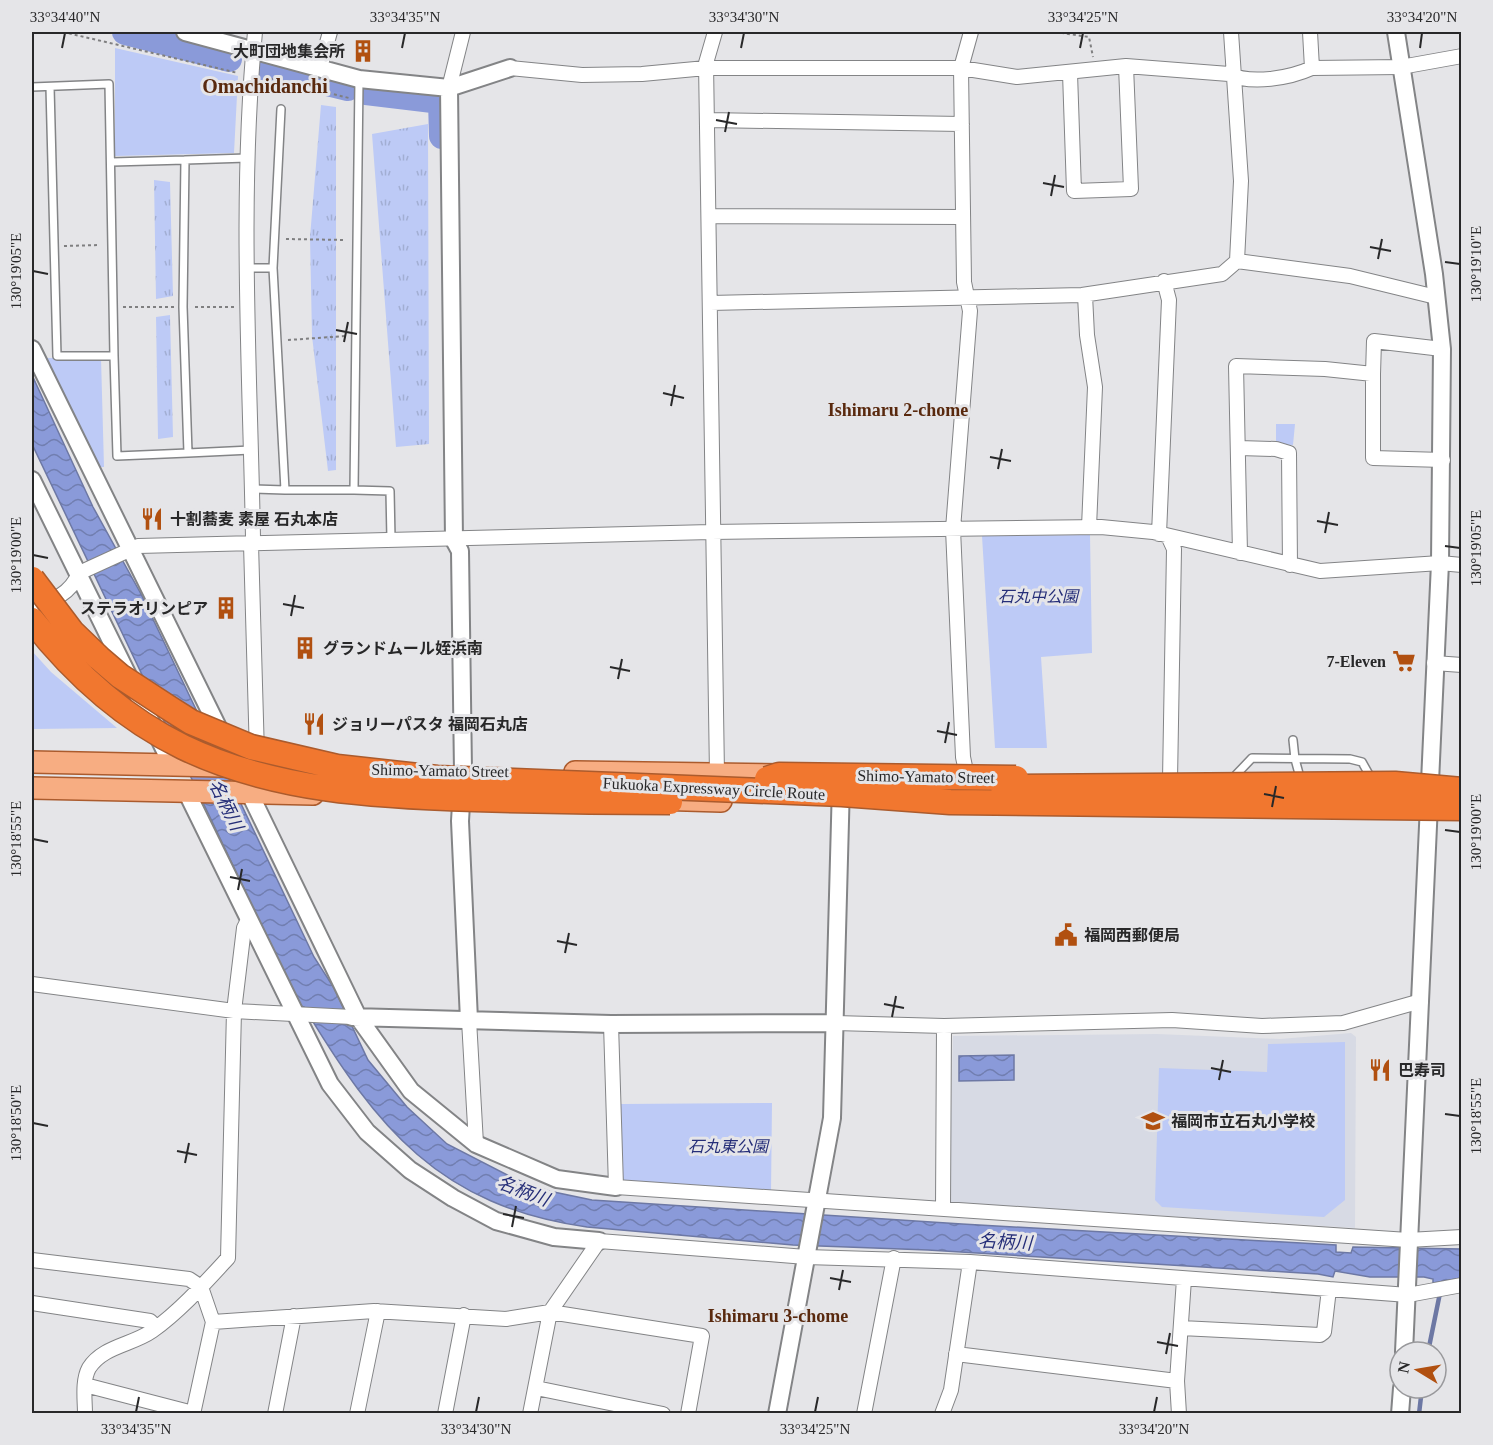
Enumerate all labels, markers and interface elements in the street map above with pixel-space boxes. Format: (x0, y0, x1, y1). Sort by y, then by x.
text: 33°34'40"N (30, 9, 100, 25)
text: 33°34'35"N (370, 9, 440, 25)
text: 33°34'30"N (709, 9, 779, 25)
text: 33°34'25"N (1048, 9, 1118, 25)
text: 33°34'20"N (1387, 9, 1457, 25)
building icon: 大町団地集会所 (350, 38, 376, 64)
place label: 大町団地集会所 (233, 43, 345, 60)
district label: Omachidanchi (202, 75, 328, 97)
text: 130°19'10"E (1468, 226, 1484, 302)
text: 130°19'05"E (8, 233, 24, 309)
district label: Ishimaru 2-chome (828, 400, 968, 420)
restaurant icon: 十割蕎麦 素屋 石丸本店 (139, 506, 165, 532)
text: 130°19'05"E (1468, 510, 1484, 586)
place label: 十割蕎麦 素屋 石丸本店 (170, 511, 338, 528)
text: 130°19'00"E (8, 517, 24, 593)
park label: 石丸中公園 (998, 588, 1080, 605)
building icon: ステラオリンピア (213, 595, 239, 621)
place label: ステラオリンピア (80, 600, 208, 617)
building icon: グランドムール姪浜南 (292, 635, 318, 661)
place label: グランドムール姪浜南 (323, 639, 483, 657)
supermarket icon: 7-Eleven (1391, 648, 1417, 674)
place label: 7-Eleven (1326, 653, 1386, 670)
restaurant icon: ジョリーパスタ 福岡石丸店 (301, 711, 327, 737)
place label: ジョリーパスタ 福岡石丸店 (332, 716, 528, 733)
street label: Shimo-Yamato Street (371, 761, 509, 780)
street label: Shimo-Yamato Street (857, 767, 995, 786)
street label: Fukuoka Expressway Circle Route (602, 774, 826, 804)
water label: 名柄川 (205, 776, 248, 835)
text: 130°19'00"E (1468, 794, 1484, 870)
text: 130°18'55"E (8, 801, 24, 877)
public building icon: 福岡西郵便局 (1053, 922, 1079, 948)
place label: 福岡西郵便局 (1084, 927, 1180, 944)
restaurant icon: 巴寿司 (1367, 1057, 1393, 1083)
place label: 巴寿司 (1398, 1062, 1446, 1079)
text: 130°18'55"E (1468, 1078, 1484, 1154)
text: 130°18'50"E (8, 1085, 24, 1161)
school or university icon: 福岡市立石丸小学校 (1140, 1108, 1166, 1134)
place label: 福岡市立石丸小学校 (1171, 1113, 1315, 1130)
park label: 石丸東公園 (688, 1138, 770, 1155)
water label: 名柄川 (494, 1172, 554, 1211)
water label: 名柄川 (978, 1231, 1034, 1254)
district label: Ishimaru 3-chome (708, 1306, 848, 1326)
north arrow (1388, 1340, 1448, 1400)
text: N (1394, 1360, 1413, 1375)
text: 33°34'35"N (101, 1421, 171, 1437)
text: 33°34'30"N (441, 1421, 511, 1437)
text: 33°34'25"N (780, 1421, 850, 1437)
text: 33°34'20"N (1119, 1421, 1189, 1437)

